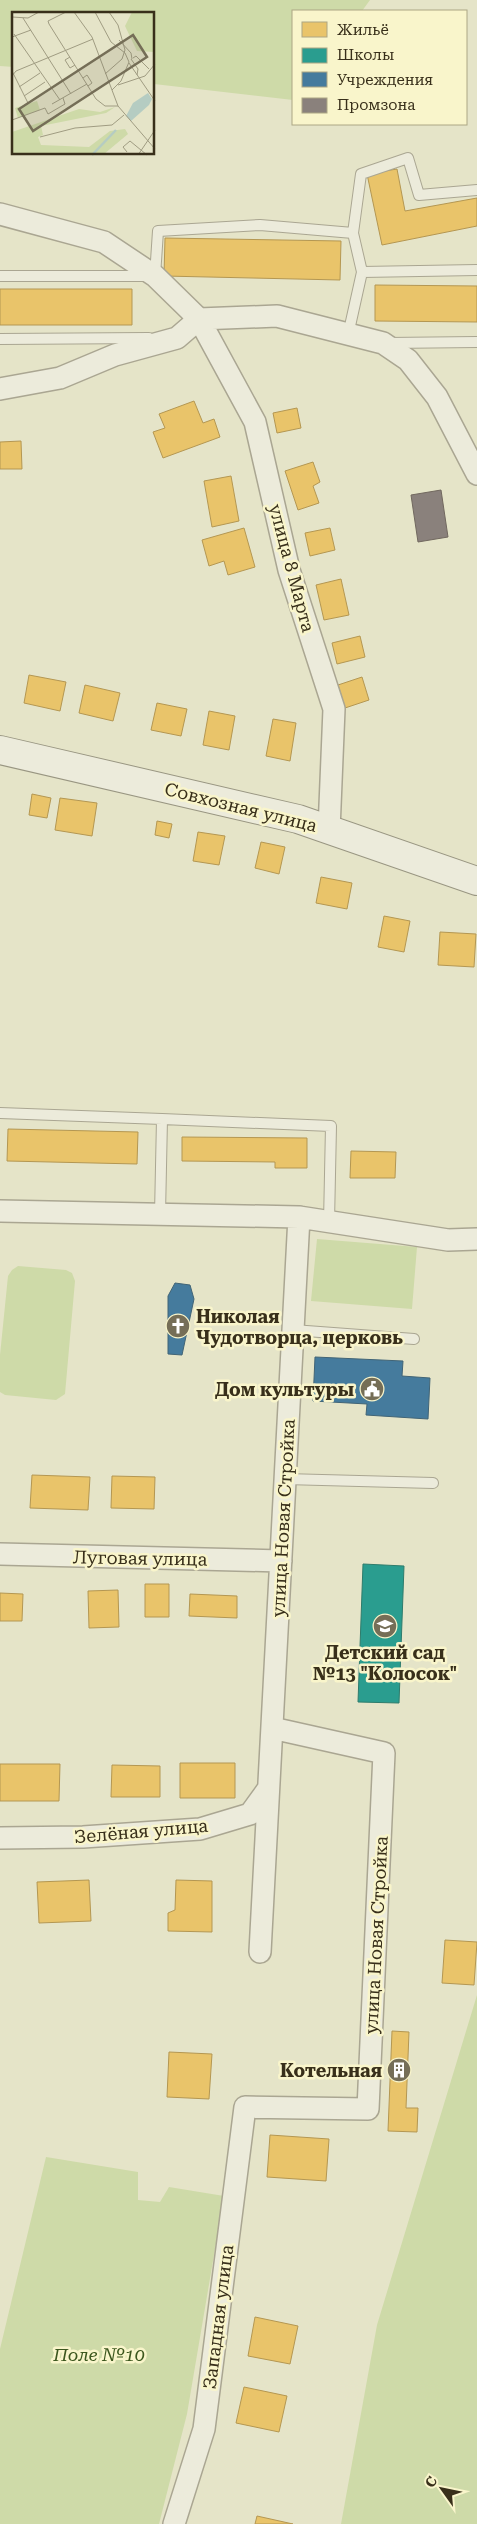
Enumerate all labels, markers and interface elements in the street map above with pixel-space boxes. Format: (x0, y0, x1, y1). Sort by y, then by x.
legend (292, 10, 467, 125)
inset map (12, 12, 155, 155)
text: Жильё (337, 21, 389, 39)
text: Школы (337, 46, 394, 64)
text: Учреждения (337, 71, 433, 89)
text: Промзона (337, 96, 415, 114)
street label: улица 8 Марта (265, 501, 319, 635)
street label: Совхозная улица (163, 778, 320, 836)
place label: Николая Чудотворца, церковь (196, 1306, 403, 1348)
church icon: Николая Чудотворца, церковь (165, 1313, 191, 1339)
public building icon: Дом культуры (359, 1376, 385, 1402)
place label: Дом культуры (215, 1379, 354, 1400)
street label: улица Новая Стройка (267, 1418, 299, 1618)
street label: Луговая улица (73, 1546, 208, 1570)
school or university icon: Детский сад №13 "Колосок" (372, 1613, 398, 1639)
place label: Детский сад №13 "Колосок" (313, 1642, 457, 1684)
street label: Зелёная улица (73, 1815, 209, 1847)
street label: улица Новая Стройка (360, 1835, 392, 2035)
building icon: Котельная (386, 2057, 412, 2083)
place label: Котельная (280, 2060, 382, 2081)
street label: Западная улица (199, 2243, 237, 2391)
park label: Поле №10 (52, 2344, 145, 2365)
north arrow (417, 2464, 467, 2514)
text: С (422, 2473, 441, 2490)

